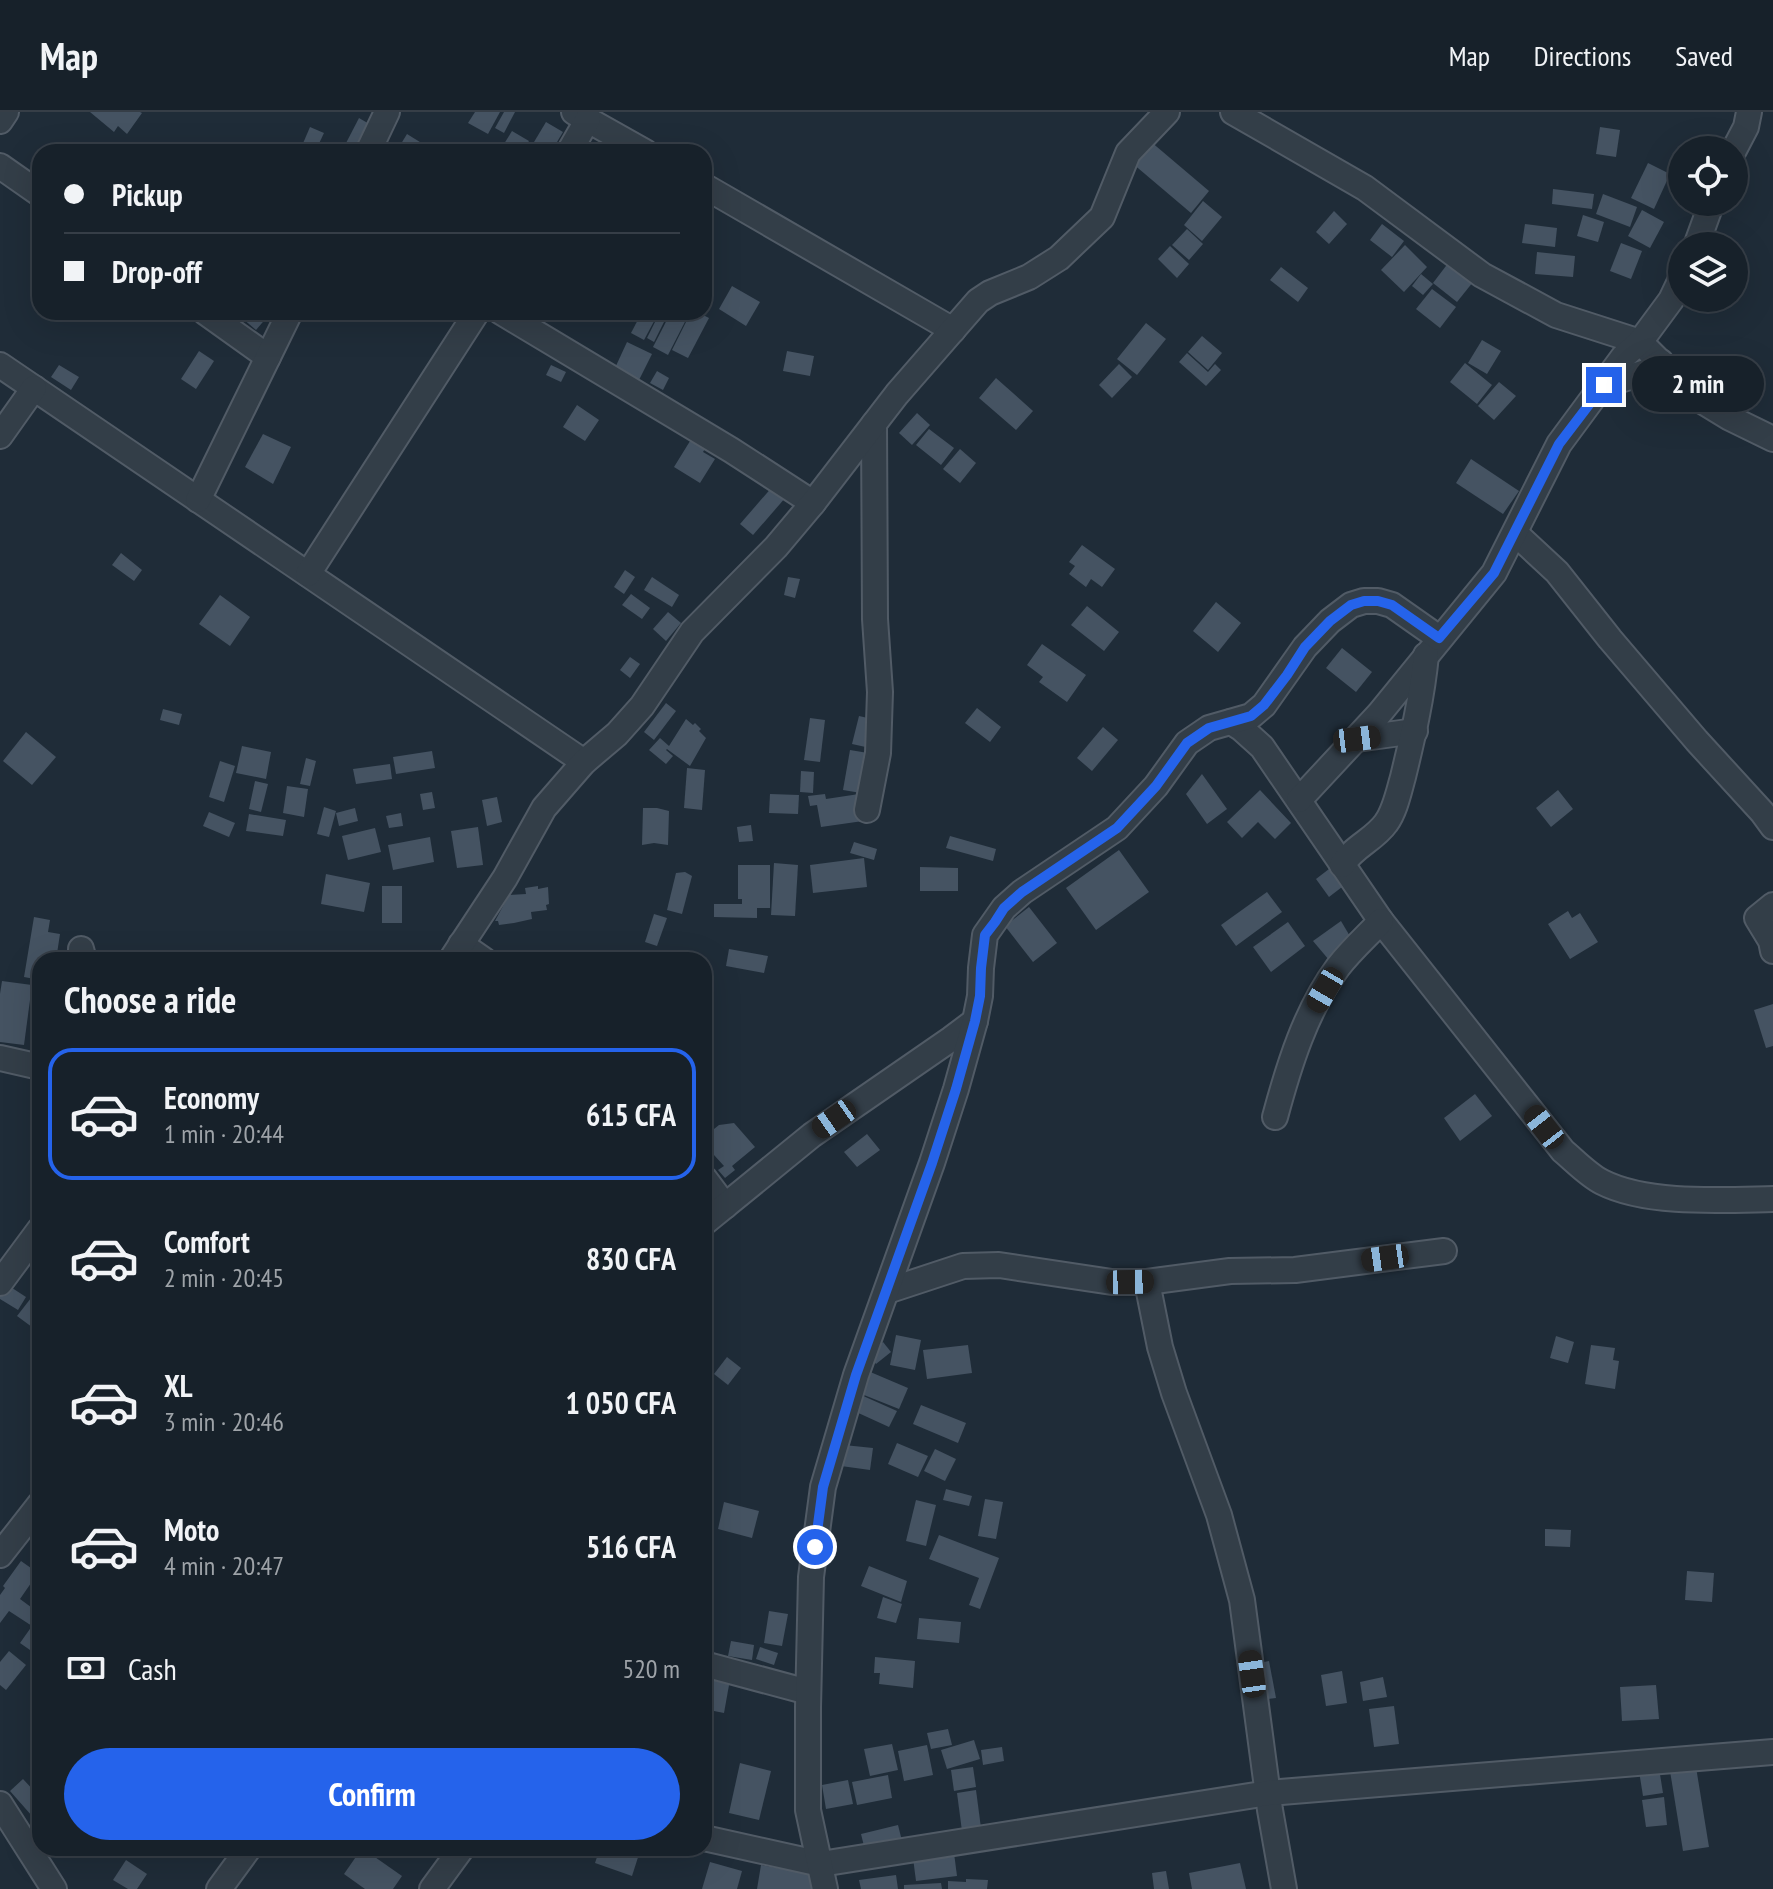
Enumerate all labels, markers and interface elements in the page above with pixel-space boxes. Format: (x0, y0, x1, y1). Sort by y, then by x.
text: Map (40, 31, 98, 80)
text: Map (1449, 37, 1490, 74)
text: Directions (1534, 37, 1631, 74)
text: Saved (1675, 37, 1733, 74)
map controls (1668, 136, 1748, 312)
button: locate (1668, 136, 1748, 216)
text: Pickup (112, 175, 183, 214)
button: layers (1668, 232, 1748, 312)
text: Drop-off (112, 252, 202, 291)
callout: 2 min (1632, 357, 1764, 413)
route end (1586, 367, 1622, 403)
text: 2 min (1672, 367, 1724, 400)
car (1332, 724, 1382, 754)
car (1303, 963, 1347, 1017)
text: Choose a ride (64, 976, 236, 1023)
icon: car (68, 1078, 140, 1150)
text: Economy (164, 1078, 259, 1117)
text: 615 CFA (586, 1095, 676, 1134)
car (807, 1095, 861, 1143)
car (1520, 1101, 1568, 1153)
text: 1 min · 20:44 (164, 1117, 284, 1150)
icon: car (68, 1222, 140, 1294)
text: Comfort (164, 1222, 250, 1261)
text: 830 CFA (586, 1239, 676, 1278)
car (1360, 1243, 1410, 1273)
text: 2 min · 20:45 (164, 1261, 284, 1294)
car (1106, 1270, 1154, 1294)
icon: car (68, 1366, 140, 1438)
text: XL (164, 1366, 193, 1405)
text: 1 050 CFA (565, 1383, 676, 1422)
text: 3 min · 20:46 (164, 1405, 284, 1438)
icon: car (68, 1510, 140, 1582)
text: Moto (164, 1510, 219, 1549)
text: 516 CFA (586, 1527, 676, 1566)
route start (797, 1529, 833, 1565)
text: 4 min · 20:47 (164, 1549, 284, 1582)
icon: cash (64, 1646, 108, 1690)
text: Cash (128, 1649, 177, 1688)
car (1237, 1649, 1267, 1699)
text: 520 m (622, 1652, 680, 1685)
button: Confirm (64, 1748, 680, 1840)

